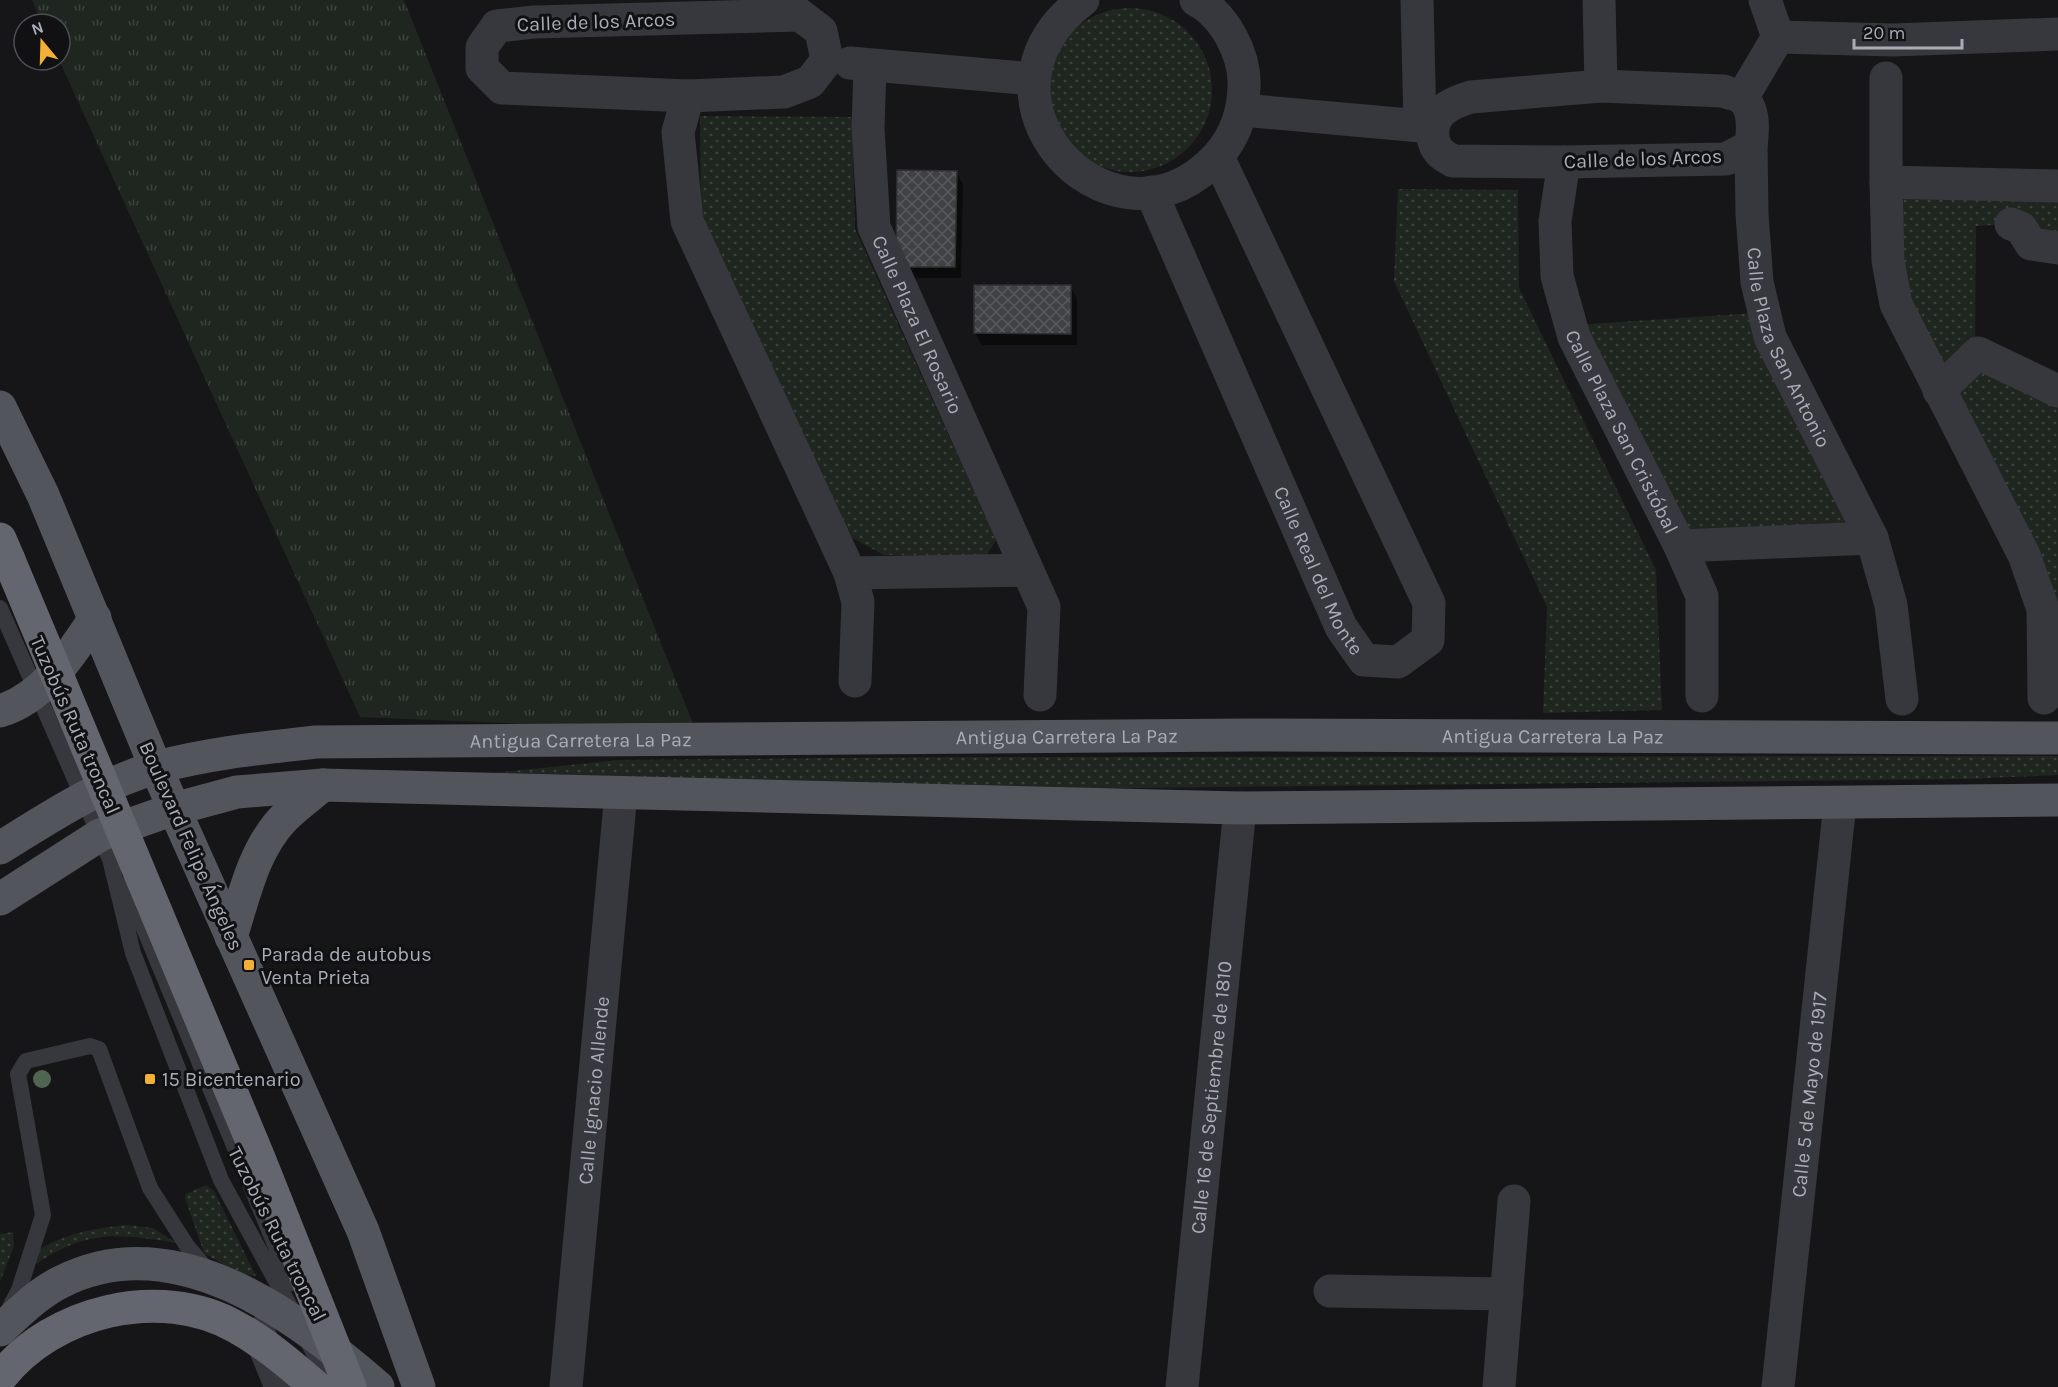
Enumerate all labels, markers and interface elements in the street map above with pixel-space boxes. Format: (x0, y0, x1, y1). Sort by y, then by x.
street label: Calle de los Arcos (516, 8, 676, 36)
north arrow (12, 12, 72, 72)
scale bar (1854, 12, 1962, 50)
text: N (29, 17, 46, 39)
text: 20 m (1863, 22, 1905, 44)
street label: Calle de los Arcos (1563, 145, 1723, 173)
street label: Calle Plaza El Rosario (868, 232, 968, 417)
street label: Calle Plaza San Antonio (1743, 246, 1835, 451)
street label: Calle Plaza San Cristóbal (1561, 327, 1683, 537)
street label: Calle Real del Monte (1269, 483, 1368, 659)
street label: Tuzobús Ruta troncal (25, 632, 125, 818)
street label: Antigua Carretera La Paz (956, 724, 1178, 749)
street label: Antigua Carretera La Paz (1442, 724, 1664, 748)
street label: Antigua Carretera La Paz (470, 728, 692, 752)
street label: Boulevard Felipe Ángeles (134, 738, 248, 954)
place label: Parada de autobus Venta Prieta (261, 943, 432, 989)
marker: Parada de autobus Venta Prieta (242, 958, 256, 972)
street label: Calle 16 de Septiembre de 1810 (1186, 960, 1236, 1235)
street label: Calle 5 de Mayo de 1917 (1787, 990, 1831, 1199)
street label: Calle Ignacio Allende (573, 995, 614, 1185)
place label: 15 Bicentenario (162, 1068, 301, 1091)
marker: 15 Bicentenario (143, 1072, 157, 1086)
street label: Tuzobús Ruta troncal (223, 1143, 331, 1325)

